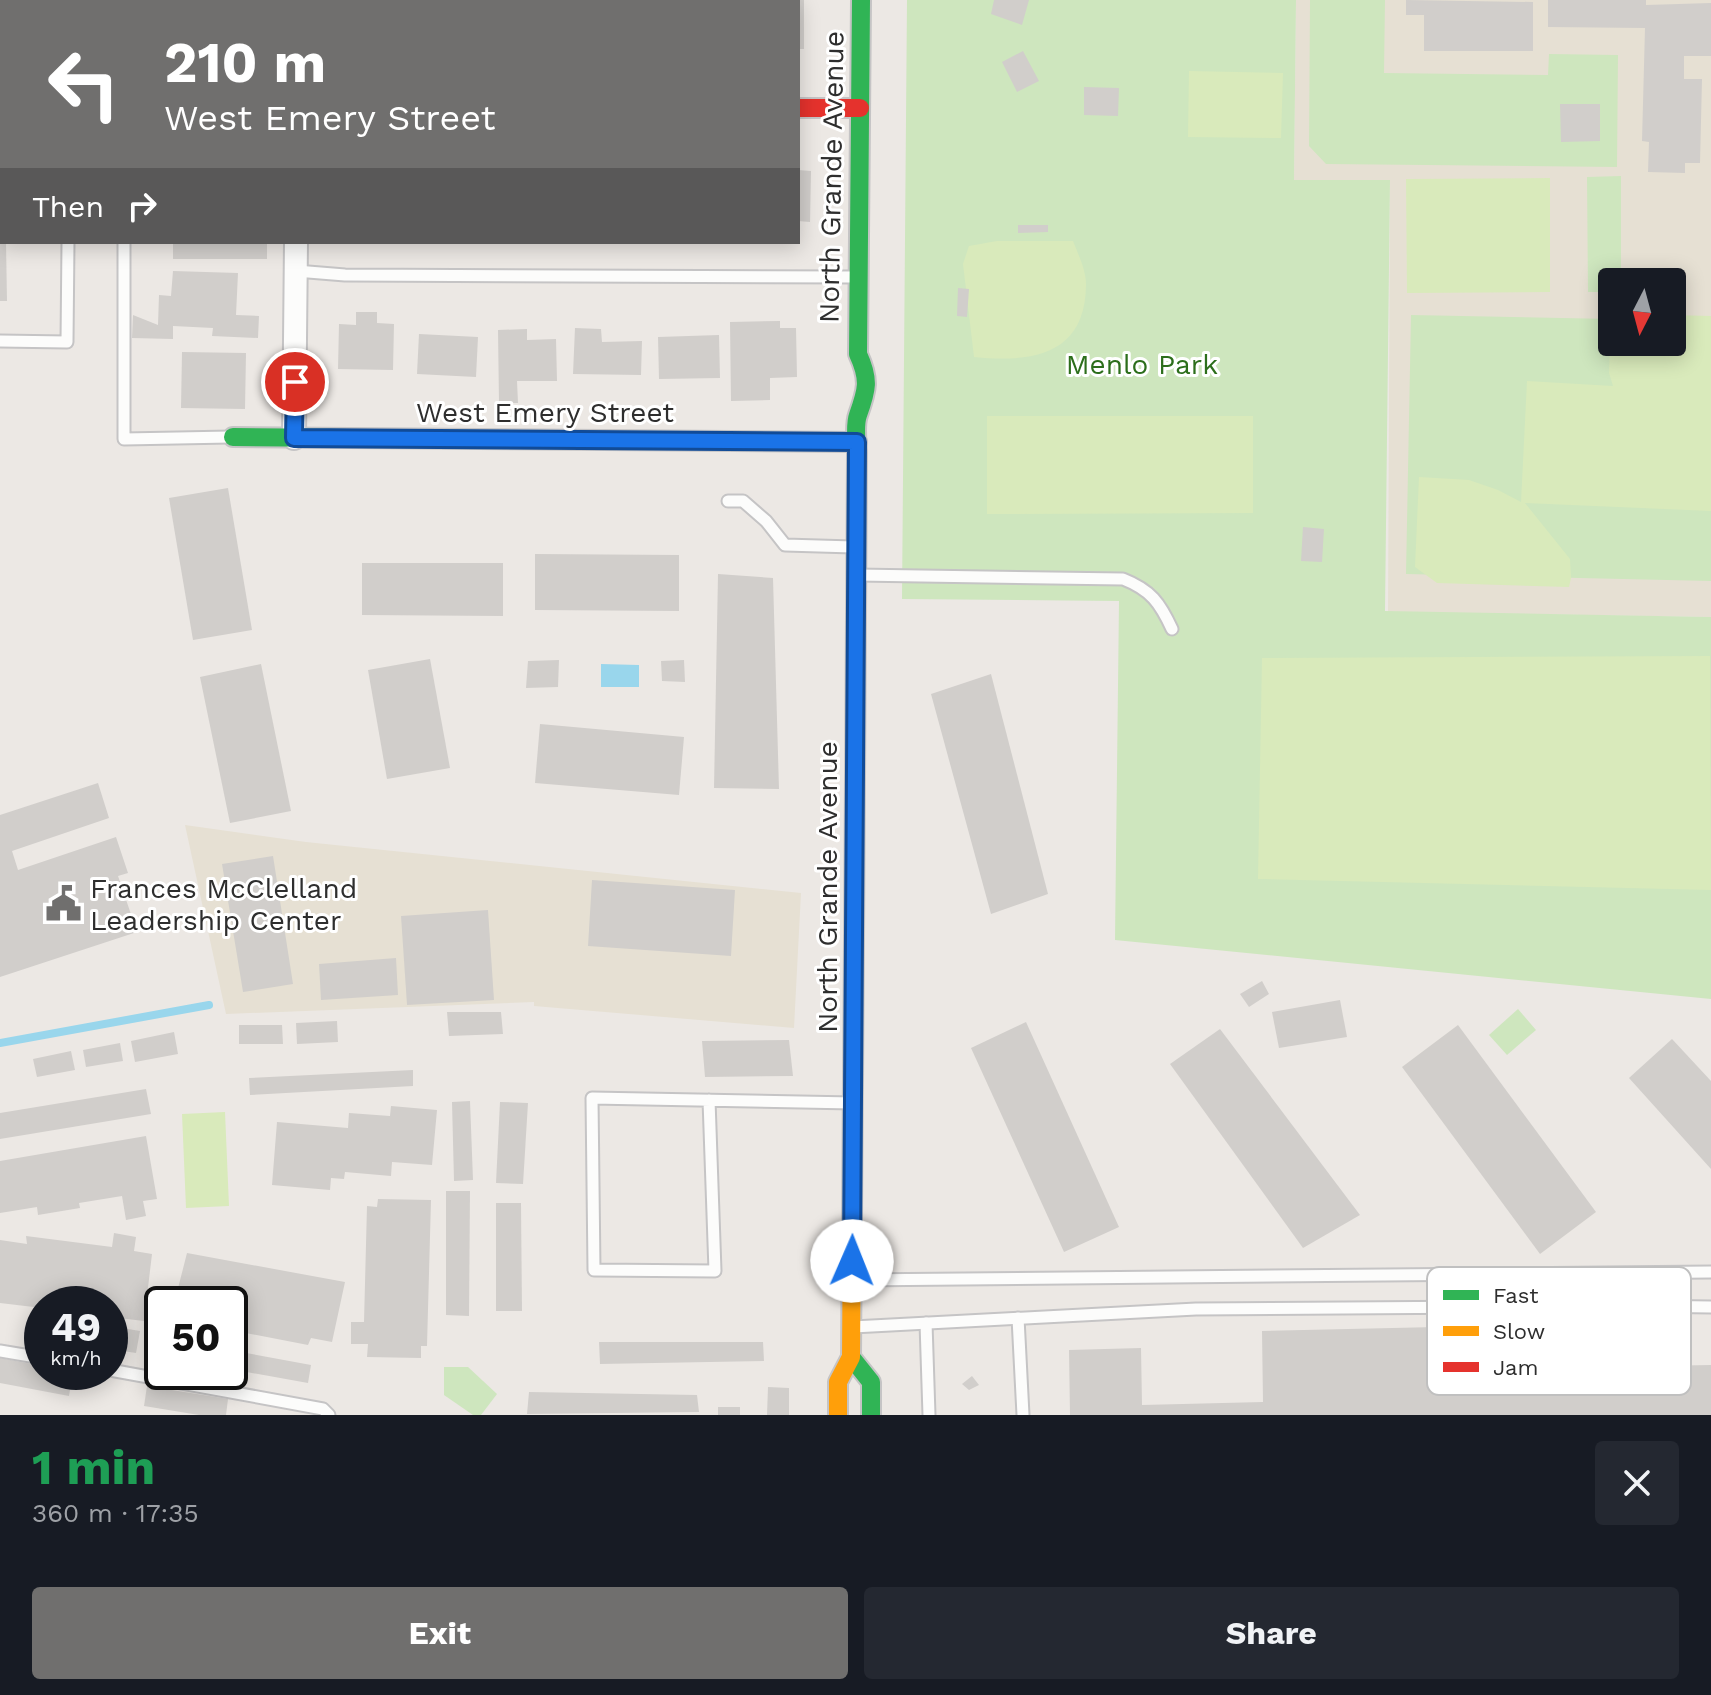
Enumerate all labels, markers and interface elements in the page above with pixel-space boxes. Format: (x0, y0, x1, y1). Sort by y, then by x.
text: 210 m (164, 30, 326, 96)
street label: North Grande Avenue (812, 31, 851, 323)
icon: left (32, 32, 136, 136)
text: West Emery Street (164, 97, 496, 139)
icon: right (120, 184, 164, 228)
text: Then (32, 189, 104, 224)
north arrow (1598, 268, 1686, 356)
map controls (1598, 268, 1686, 356)
pin (261, 348, 329, 416)
park label: Menlo Park (1066, 348, 1218, 381)
icon: arrive (273, 360, 317, 404)
street label: West Emery Street (416, 396, 674, 429)
street label: North Grande Avenue (811, 741, 844, 1033)
place label: Frances McClelland Leadership Center (90, 872, 357, 937)
public building icon: Frances McClelland Leadership Center (45, 885, 83, 923)
position arrow (810, 1219, 894, 1303)
legend (1427, 1267, 1691, 1395)
text: Fast (1493, 1283, 1539, 1308)
speed limit sign: 50 (144, 1286, 248, 1390)
text: 49 (51, 1304, 101, 1351)
text: Slow (1493, 1319, 1545, 1344)
text: km/h (50, 1346, 102, 1370)
text: Jam (1493, 1355, 1538, 1380)
text: 1 min (32, 1439, 155, 1496)
button: close (1595, 1441, 1679, 1525)
text: 360 m · 17:35 (32, 1498, 199, 1528)
button: Exit (32, 1587, 848, 1679)
button: Share (864, 1587, 1679, 1679)

